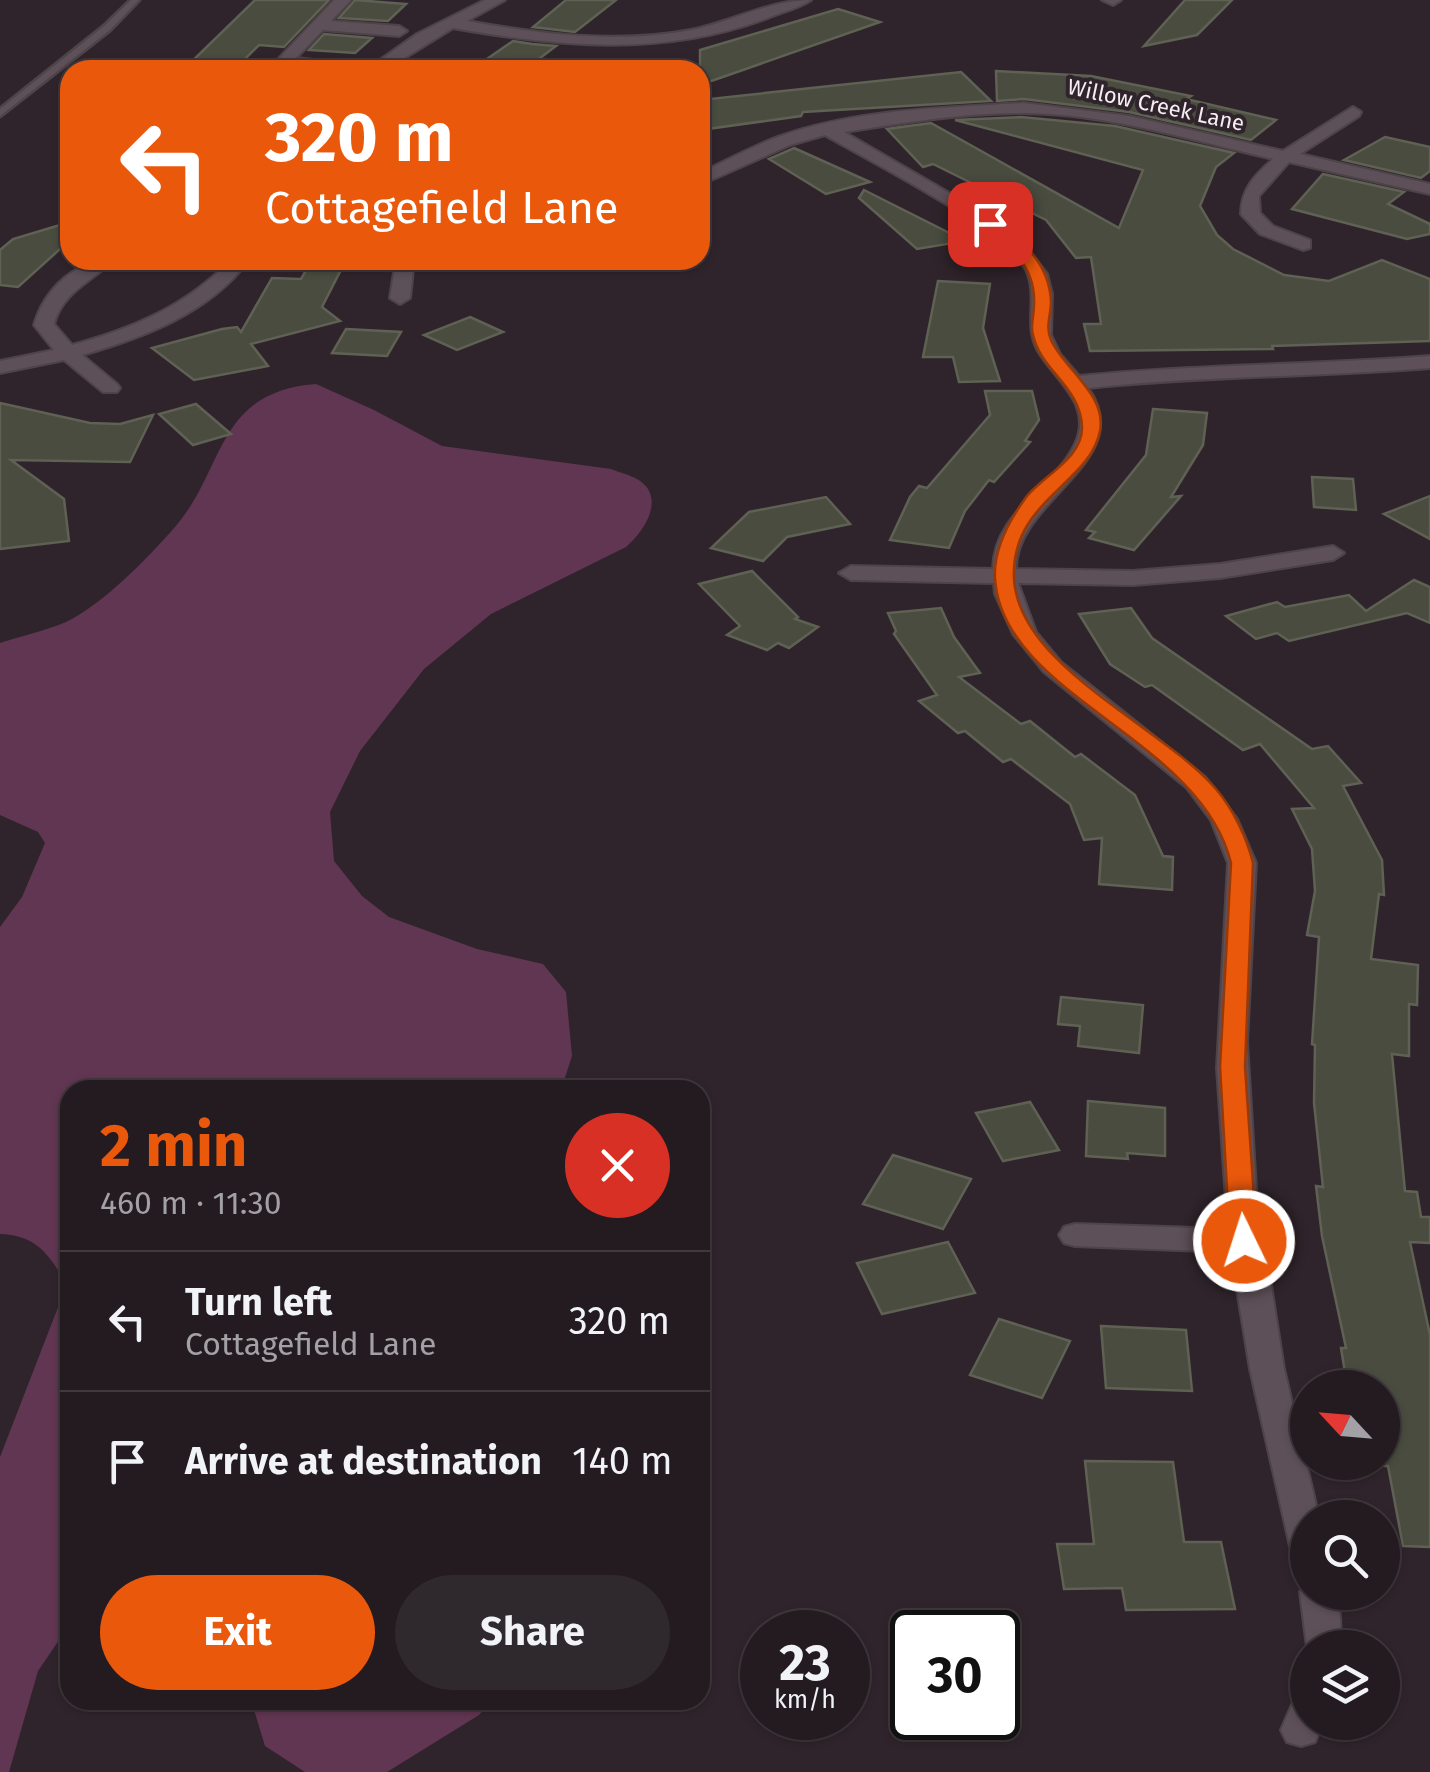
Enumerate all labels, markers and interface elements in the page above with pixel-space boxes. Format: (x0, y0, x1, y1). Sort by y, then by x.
street label: Willow Creek Lane (1065, 73, 1247, 137)
text: 320 m (265, 96, 454, 180)
icon: left (100, 100, 230, 230)
text: Cottagefield Lane (265, 181, 619, 235)
pin (948, 182, 1033, 267)
icon: arrive (963, 197, 1018, 252)
text: 2 min (100, 1110, 247, 1182)
button: close (565, 1113, 670, 1218)
text: 460 m · 11:30 (100, 1184, 282, 1222)
position arrow (1192, 1189, 1296, 1293)
text: Turn left (185, 1279, 332, 1325)
icon: left (100, 1294, 155, 1349)
text: 320 m (569, 1298, 670, 1344)
text: Cottagefield Lane (185, 1325, 436, 1363)
north arrow (1290, 1370, 1400, 1480)
map controls (1290, 1370, 1400, 1740)
icon: arrive (100, 1434, 155, 1489)
text: Arrive at destination (185, 1438, 542, 1484)
text: 140 m (572, 1438, 673, 1484)
button: search (1290, 1500, 1400, 1610)
button: Exit (100, 1575, 375, 1690)
button: Share (395, 1575, 670, 1690)
speed limit sign: 30 (890, 1610, 1020, 1740)
button: layers (1290, 1630, 1400, 1740)
text: 23 (779, 1633, 831, 1693)
text: km/h (774, 1685, 836, 1715)

